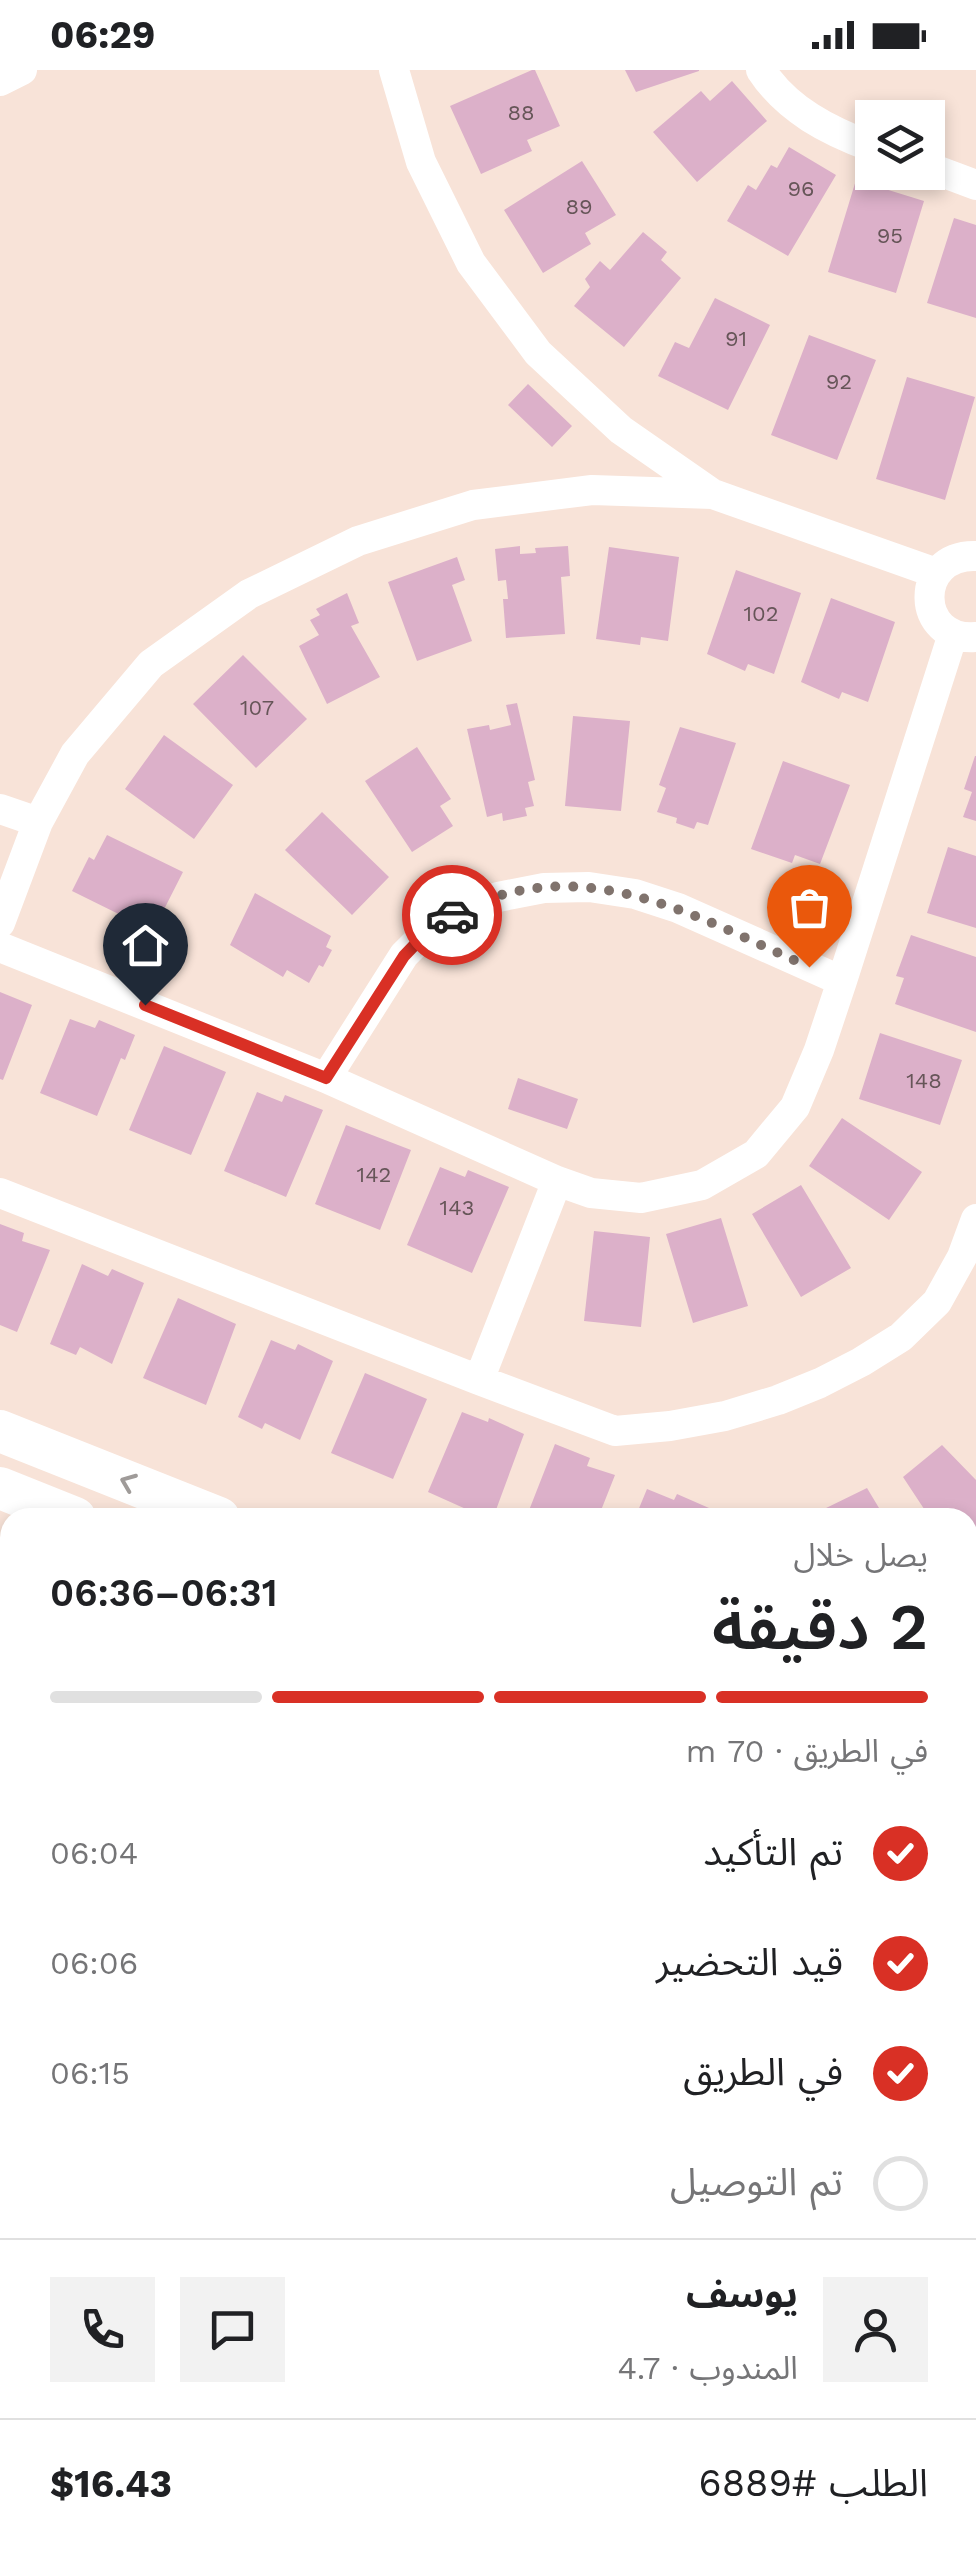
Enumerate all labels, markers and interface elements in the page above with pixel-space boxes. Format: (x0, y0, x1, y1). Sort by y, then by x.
text: 06:29 (50, 13, 155, 57)
house number: 88 (507, 100, 535, 125)
map controls (855, 100, 945, 190)
button: layers (855, 100, 945, 190)
house number: 96 (788, 176, 814, 201)
house number: 89 (565, 194, 593, 219)
house number: 95 (877, 223, 903, 248)
house number: 91 (725, 326, 747, 351)
house number: 92 (826, 369, 852, 394)
house number: 102 (743, 601, 779, 626)
house number: 107 (240, 695, 274, 720)
courier (402, 865, 502, 965)
pin (767, 865, 852, 968)
icon: bag (782, 880, 837, 935)
icon: car (425, 888, 480, 943)
pin (103, 903, 188, 1006)
icon: home (118, 918, 173, 973)
house number: 148 (906, 1068, 942, 1093)
house number: 142 (357, 1162, 391, 1187)
house number: 143 (440, 1195, 474, 1220)
one-way arrow (120, 1473, 138, 1493)
text: يصل خلال (794, 1536, 928, 1574)
text: 06:31–06:36 (50, 1571, 278, 1615)
text: 2 دقيقة (712, 1589, 928, 1665)
text: في الطريق · 70 m (686, 1732, 928, 1770)
icon: check (873, 1826, 928, 1881)
text: تم التأكيد (703, 1830, 843, 1874)
text: 06:04 (50, 1834, 138, 1872)
icon: check (873, 1936, 928, 1991)
text: قيد التحضير (656, 1940, 843, 1984)
text: 06:06 (50, 1944, 138, 1982)
icon: check (873, 2046, 928, 2101)
text: في الطريق (683, 2050, 843, 2094)
text: 06:15 (50, 2054, 130, 2092)
text: تم التوصيل (670, 2160, 843, 2204)
text: يوسف (686, 2272, 798, 2316)
button: phone (50, 2277, 155, 2382)
button: chat (180, 2277, 285, 2382)
button: person (823, 2277, 928, 2382)
text: المندوب · 4.7 (618, 2349, 798, 2387)
text: الطلب #6889 (699, 2461, 928, 2505)
text: $16.43 (50, 2462, 172, 2506)

